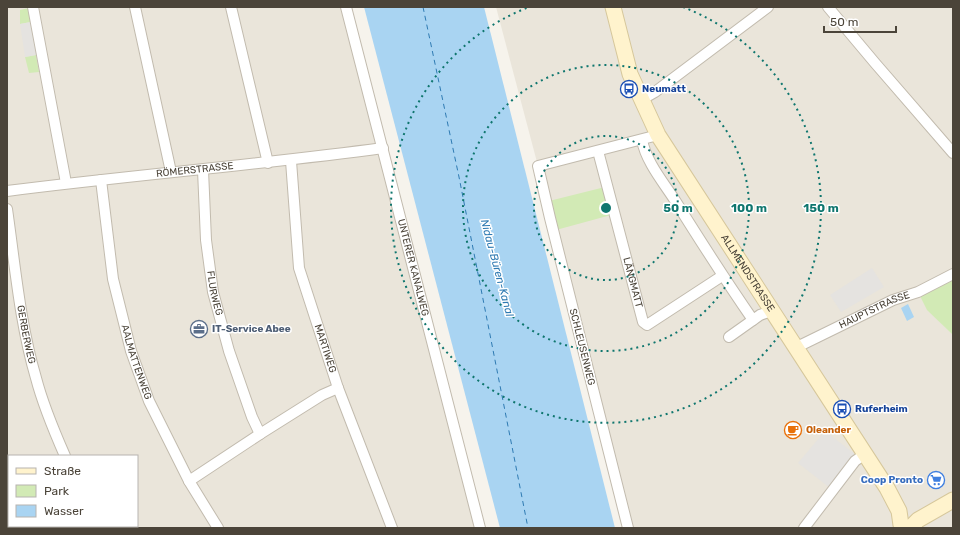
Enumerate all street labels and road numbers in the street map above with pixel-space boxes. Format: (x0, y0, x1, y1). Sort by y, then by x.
street label: RÖMERSTRASSE (156, 160, 234, 180)
street label: UNTERER KANALWEG (395, 218, 431, 318)
street label: ALLMENDSTRASSE (718, 232, 777, 314)
street label: LÄNGMATT (620, 256, 645, 309)
street label: FLURWEG (204, 270, 225, 317)
street label: HAUPTSTRASSE (837, 289, 911, 332)
street label: GERBERWEG (14, 304, 38, 365)
street label: SCHLEUSENWEG (567, 307, 597, 387)
street label: AALMATTENWEG (119, 323, 154, 401)
street label: MARTIWEG (312, 323, 339, 375)

